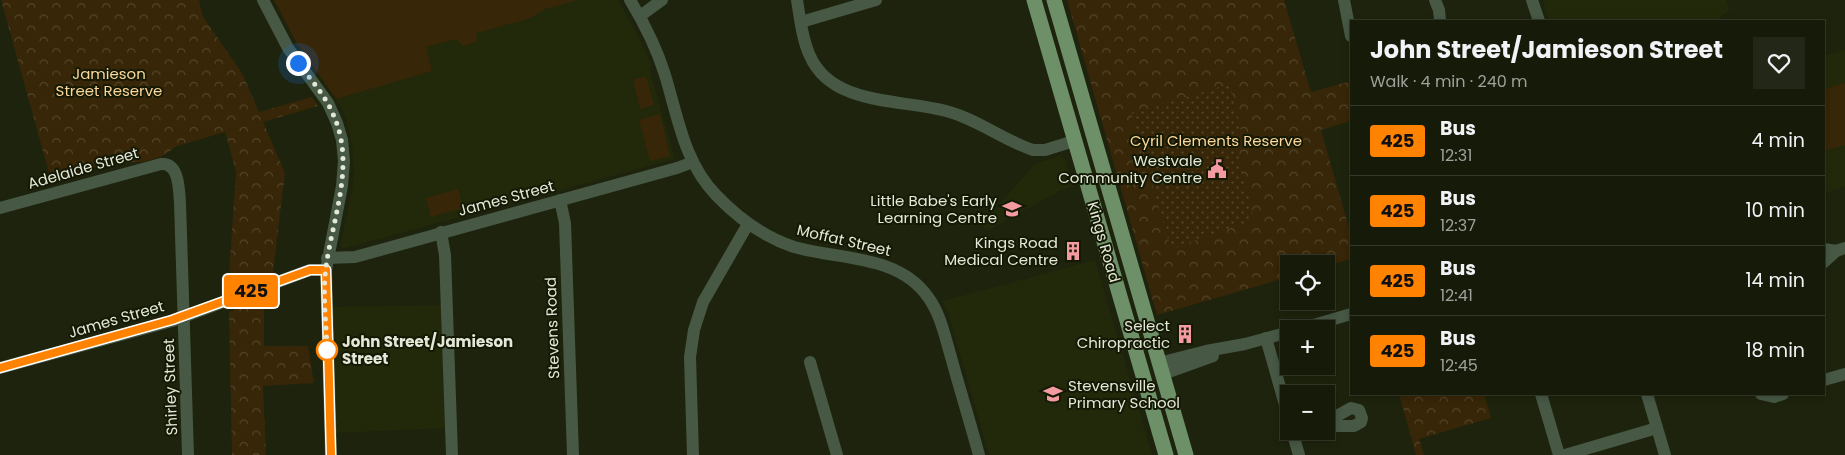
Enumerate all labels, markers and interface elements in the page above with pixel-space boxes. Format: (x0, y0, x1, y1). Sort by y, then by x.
text: John Street/Jamieson Street (1370, 33, 1723, 66)
button: heart (1753, 37, 1805, 89)
your location (286, 51, 311, 76)
park label: Jamieson Street Reserve (56, 63, 162, 101)
text: Walk · 4 min · 240 m (1370, 70, 1528, 93)
text: Bus (1440, 115, 1476, 142)
text: 4 min (1752, 127, 1805, 154)
text: 425 (1380, 128, 1415, 153)
park label: Cyril Clements Reserve (1130, 130, 1302, 151)
street label: Adelaide Street (25, 142, 141, 194)
text: 12:31 (1440, 144, 1472, 167)
place label: Westvale Community Centre (1058, 150, 1202, 188)
public building icon: Westvale Community Centre (1206, 158, 1228, 180)
street label: James Street (456, 175, 556, 221)
text: Bus (1440, 185, 1476, 212)
place label: Little Babe's Early Learning Centre (870, 190, 998, 228)
text: 10 min (1746, 197, 1805, 224)
school or university icon: Little Babe's Early Learning Centre (1001, 198, 1023, 220)
text: 425 (1380, 198, 1415, 223)
street label: Kings Road (1082, 199, 1126, 285)
text: 12:37 (1440, 214, 1476, 237)
street label: Moffat Street (795, 219, 893, 261)
place label: Kings Road Medical Centre (944, 232, 1058, 270)
building icon: Kings Road Medical Centre (1062, 240, 1084, 262)
map controls (1280, 255, 1335, 440)
button: locate (1280, 255, 1335, 310)
text: Bus (1440, 255, 1476, 282)
text: 14 min (1745, 267, 1805, 294)
text: 425 (1380, 268, 1415, 293)
line badge: 425 (222, 275, 280, 307)
street label: Stevens Road (540, 277, 564, 379)
text: 425 (234, 278, 268, 303)
text: 12:41 (1440, 284, 1473, 307)
street label: James Street (66, 295, 166, 343)
place label: Select Chiropractic (1077, 315, 1170, 353)
button: + (1280, 320, 1335, 375)
building icon: Select Chiropractic (1174, 323, 1196, 345)
text: Bus (1440, 325, 1476, 352)
place label: John Street/Jamieson Street (342, 331, 513, 369)
text: 18 min (1745, 337, 1805, 364)
street label: Shirley Street (158, 338, 182, 436)
text: 425 (1380, 338, 1415, 363)
marker: John Street/Jamieson Street (316, 339, 338, 361)
text: 12:45 (1440, 354, 1478, 377)
place label: Stevensville Primary School (1068, 375, 1180, 413)
school or university icon: Stevensville Primary School (1042, 383, 1064, 405)
button: − (1280, 385, 1335, 440)

